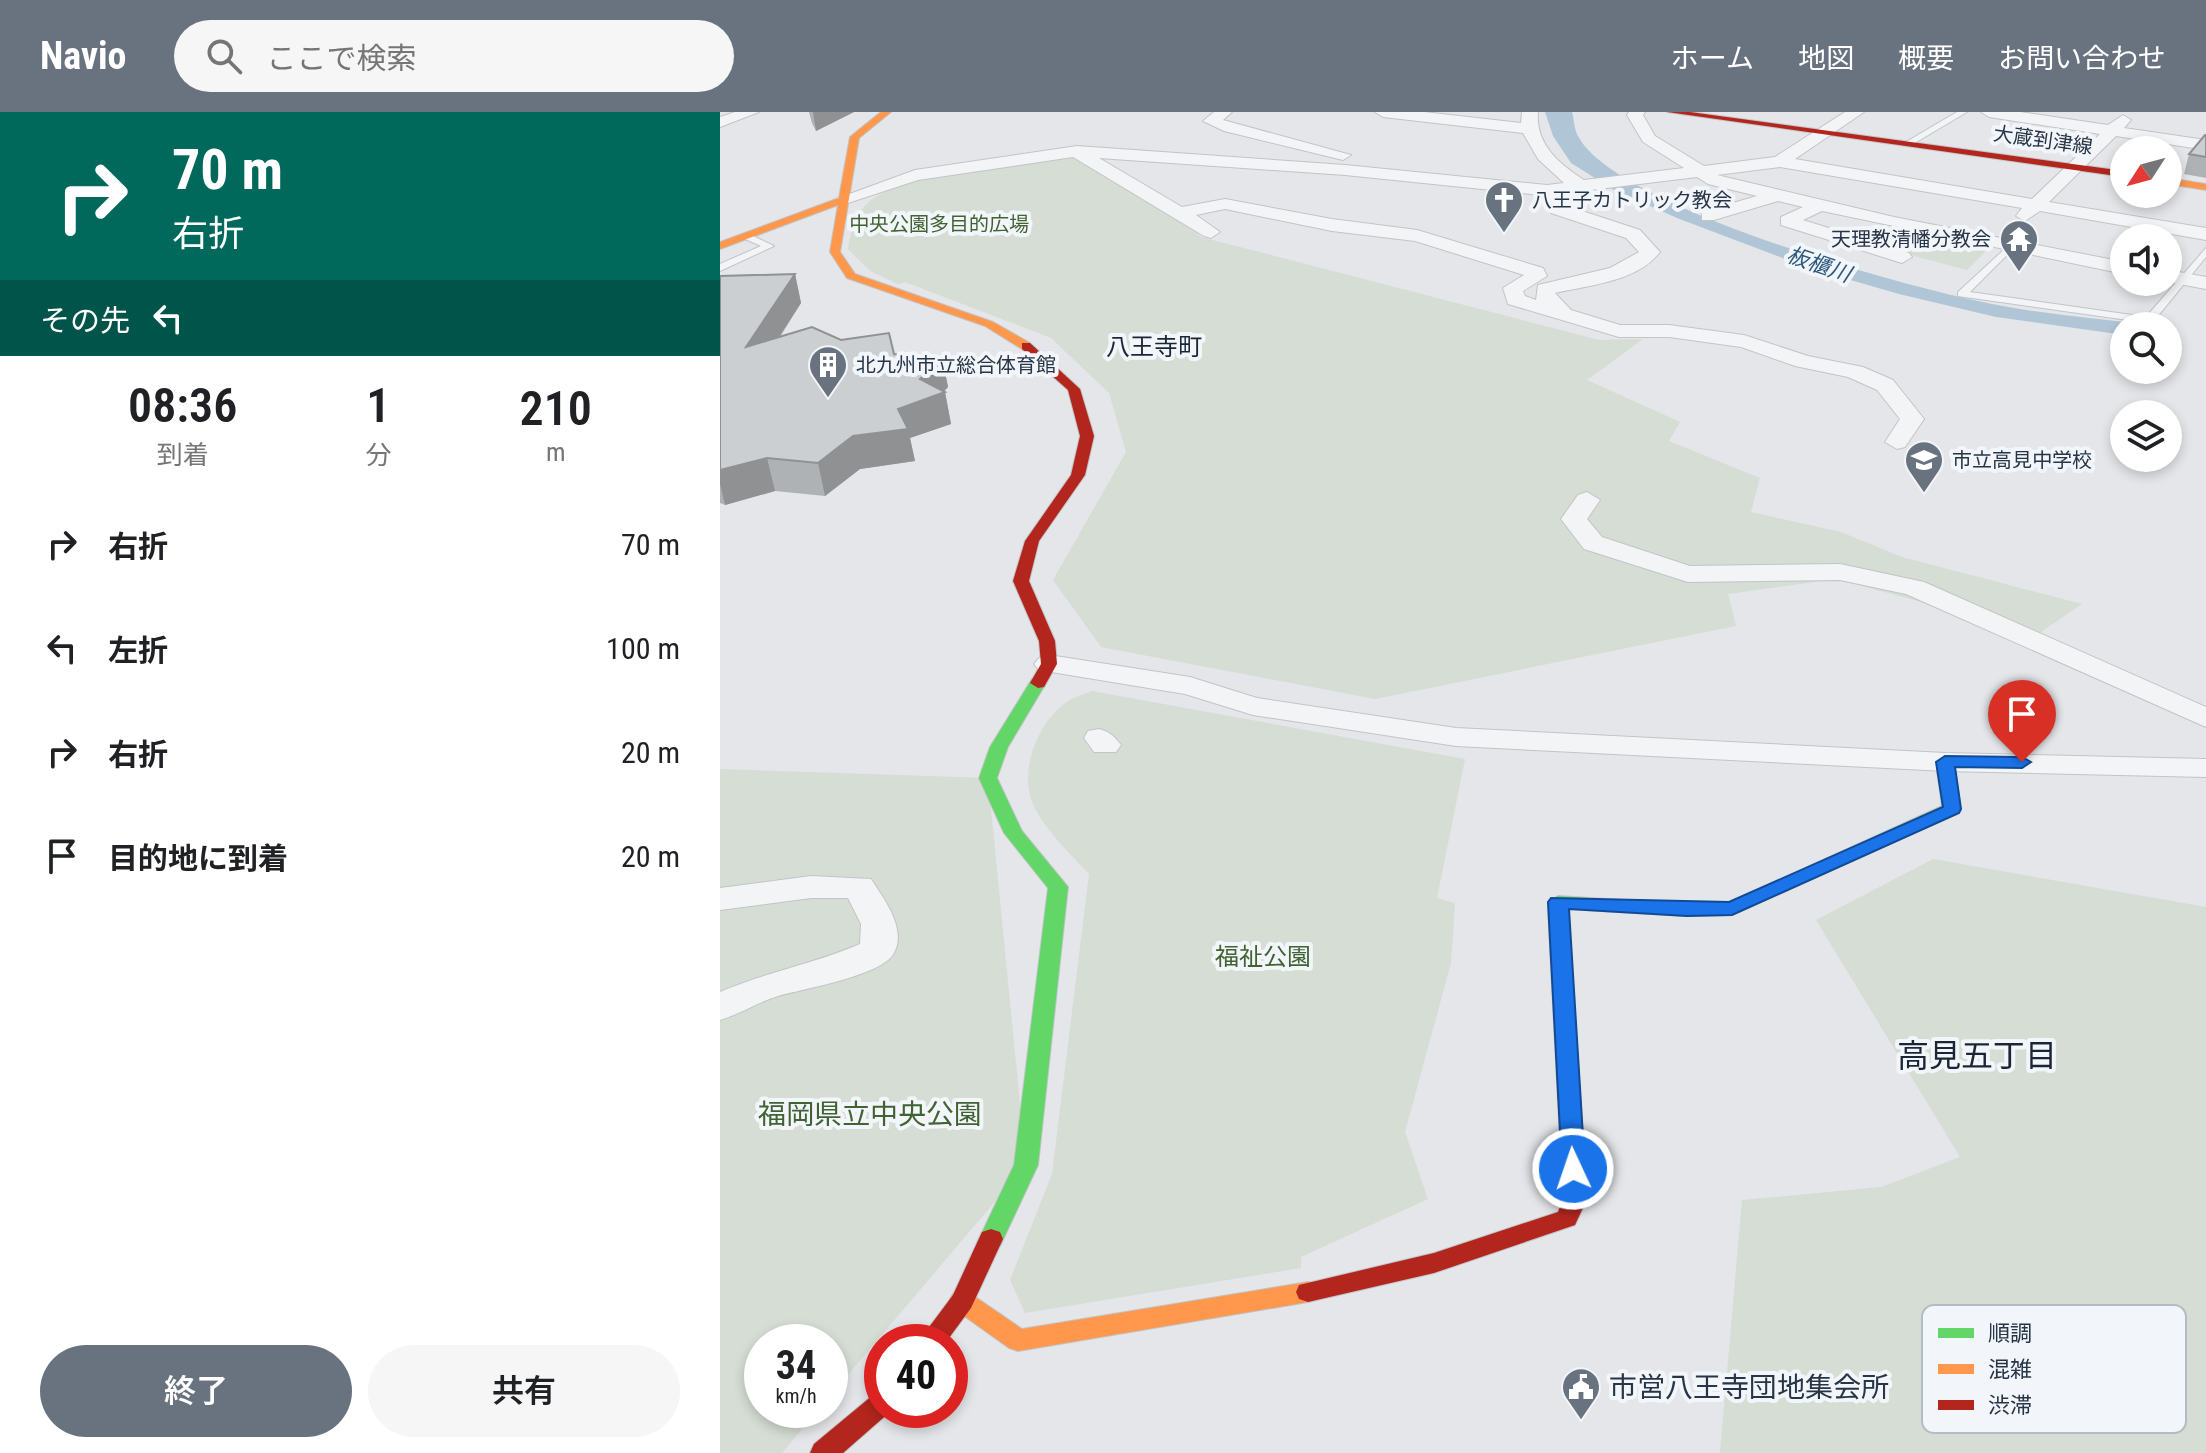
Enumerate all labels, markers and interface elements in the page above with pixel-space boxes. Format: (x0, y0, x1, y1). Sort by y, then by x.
search box (174, 20, 734, 92)
text: Navio (40, 34, 126, 78)
icon: search (202, 34, 246, 78)
text: ここで検索 (266, 41, 416, 76)
text: ホーム (1671, 42, 1754, 75)
text: 地図 (1798, 42, 1854, 75)
text: 概要 (1898, 42, 1954, 75)
text: お問い合わせ (1998, 42, 2166, 75)
street label: 大蔵到津線 (1992, 121, 2094, 159)
north arrow (2110, 136, 2182, 208)
map controls (2110, 136, 2182, 472)
text: 70 m (172, 137, 283, 203)
icon: right (40, 144, 144, 248)
church icon: 八王子カトリック教会 (1483, 179, 1525, 234)
place label: 八王子カトリック教会 (1532, 188, 1732, 212)
park label: 中央公園多目的広場 (849, 212, 1029, 236)
text: 右折 (172, 213, 244, 255)
temple icon: 天理教清幡分教会 (1998, 218, 2040, 273)
button: sound (2110, 224, 2182, 296)
place label: 天理教清幡分教会 (1831, 227, 1991, 251)
water label: 板櫃川 (1784, 242, 1856, 288)
icon: left (146, 296, 190, 340)
text: その先 (40, 303, 130, 338)
button: search (2110, 312, 2182, 384)
district label: 八王寺町 (1106, 333, 1202, 361)
building icon: 北九州市立総合体育館 (807, 344, 849, 399)
place label: 北九州市立総合体育館 (856, 353, 1056, 377)
text: 08:36 (128, 377, 237, 434)
text: 1 (366, 377, 390, 434)
text: 210 (520, 380, 592, 437)
button: layers (2110, 400, 2182, 472)
text: m (546, 437, 566, 467)
school or university icon: 市立高見中学校 (1903, 439, 1945, 494)
text: 到着 (157, 440, 209, 470)
text: 分 (365, 440, 391, 470)
place label: 市立高見中学校 (1952, 448, 2092, 472)
icon: right (40, 522, 84, 566)
text: 70 m (621, 527, 680, 562)
text: 右折 (108, 529, 168, 564)
icon: left (40, 626, 84, 670)
text: 100 m (606, 631, 680, 666)
text: 左折 (108, 633, 168, 668)
pin (1988, 680, 2056, 762)
icon: arrive (2000, 692, 2044, 736)
icon: right (40, 730, 84, 774)
text: 20 m (621, 735, 680, 770)
text: 右折 (108, 737, 168, 772)
icon: arrive (40, 834, 84, 878)
text: 20 m (621, 839, 680, 874)
text: 目的地に到着 (108, 841, 288, 876)
park label: 福祉公園 (1215, 943, 1311, 971)
district label: 高見五丁目 (1897, 1037, 2057, 1075)
park label: 福岡県立中央公園 (758, 1098, 982, 1131)
position arrow (1531, 1127, 1615, 1211)
legend (1922, 1305, 2186, 1433)
text: 順調 (1988, 1321, 2032, 1346)
speed limit sign: 40 (864, 1324, 968, 1428)
text: 34 (776, 1342, 816, 1389)
button: 終了 (40, 1345, 352, 1437)
button: 共有 (368, 1345, 680, 1437)
text: 混雑 (1988, 1357, 2032, 1382)
public building icon: 市営八王寺団地集会所 (1560, 1366, 1602, 1421)
place label: 市営八王寺団地集会所 (1609, 1371, 1889, 1404)
text: km/h (775, 1384, 817, 1408)
text: 渋滞 (1988, 1393, 2032, 1418)

